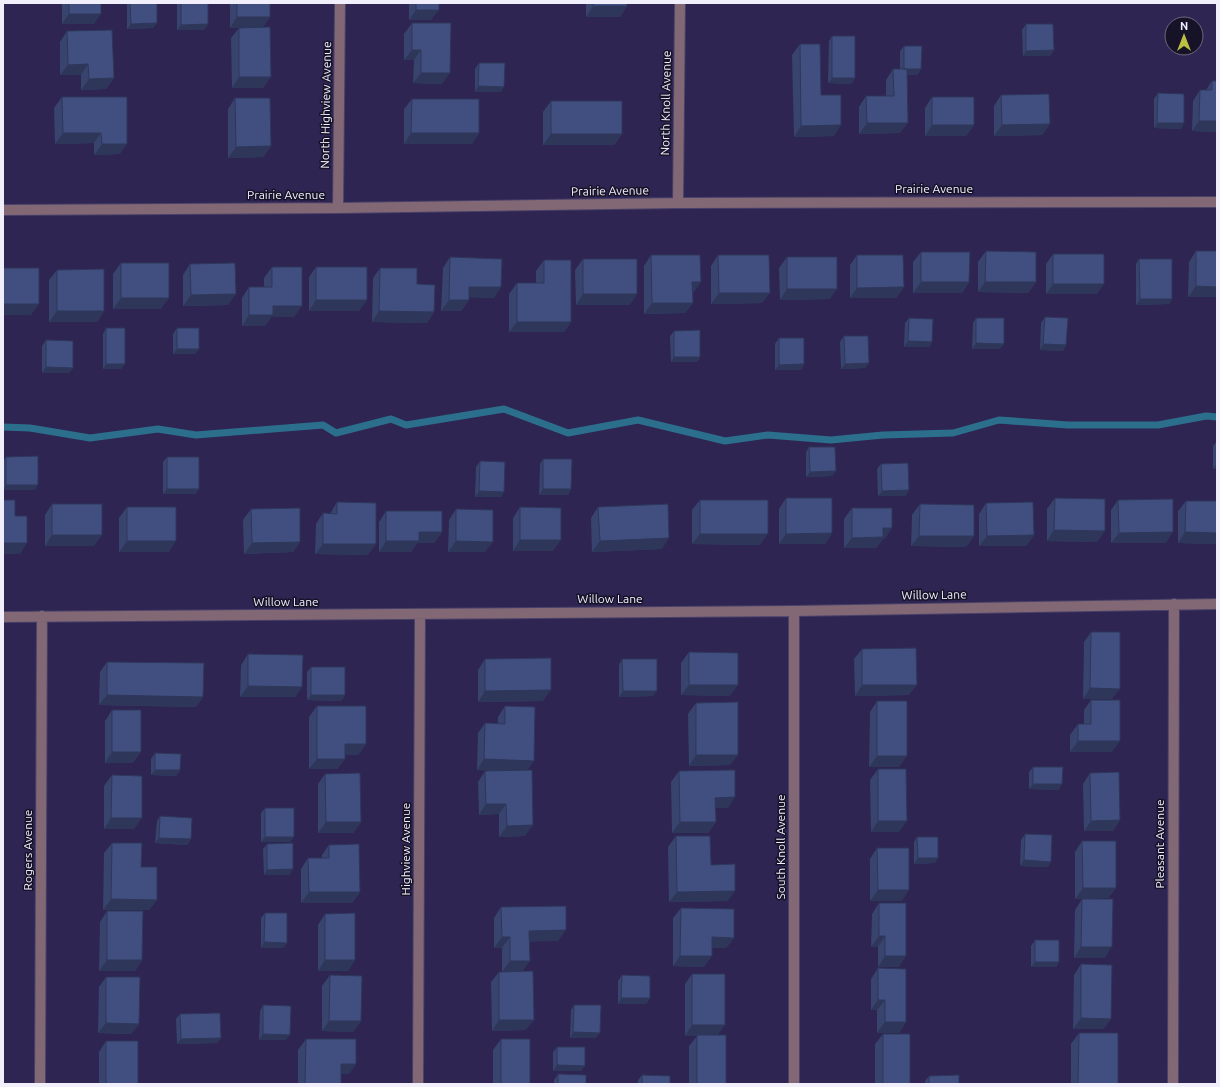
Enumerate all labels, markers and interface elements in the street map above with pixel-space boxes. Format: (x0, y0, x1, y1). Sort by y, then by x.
north arrow (1164, 16, 1204, 56)
text: N (1180, 20, 1188, 32)
street label: North Highview Avenue (318, 41, 333, 169)
street label: North Knoll Avenue (658, 50, 673, 156)
street label: Prairie Avenue (895, 182, 973, 195)
street label: Prairie Avenue (571, 183, 649, 198)
street label: Prairie Avenue (247, 188, 325, 201)
street label: Willow Lane (901, 587, 967, 602)
street label: Willow Lane (577, 592, 643, 605)
street label: Willow Lane (253, 595, 319, 608)
street label: South Knoll Avenue (774, 794, 787, 900)
street label: Pleasant Avenue (1153, 799, 1166, 889)
street label: Highview Avenue (399, 803, 412, 895)
street label: Rogers Avenue (21, 810, 34, 890)

